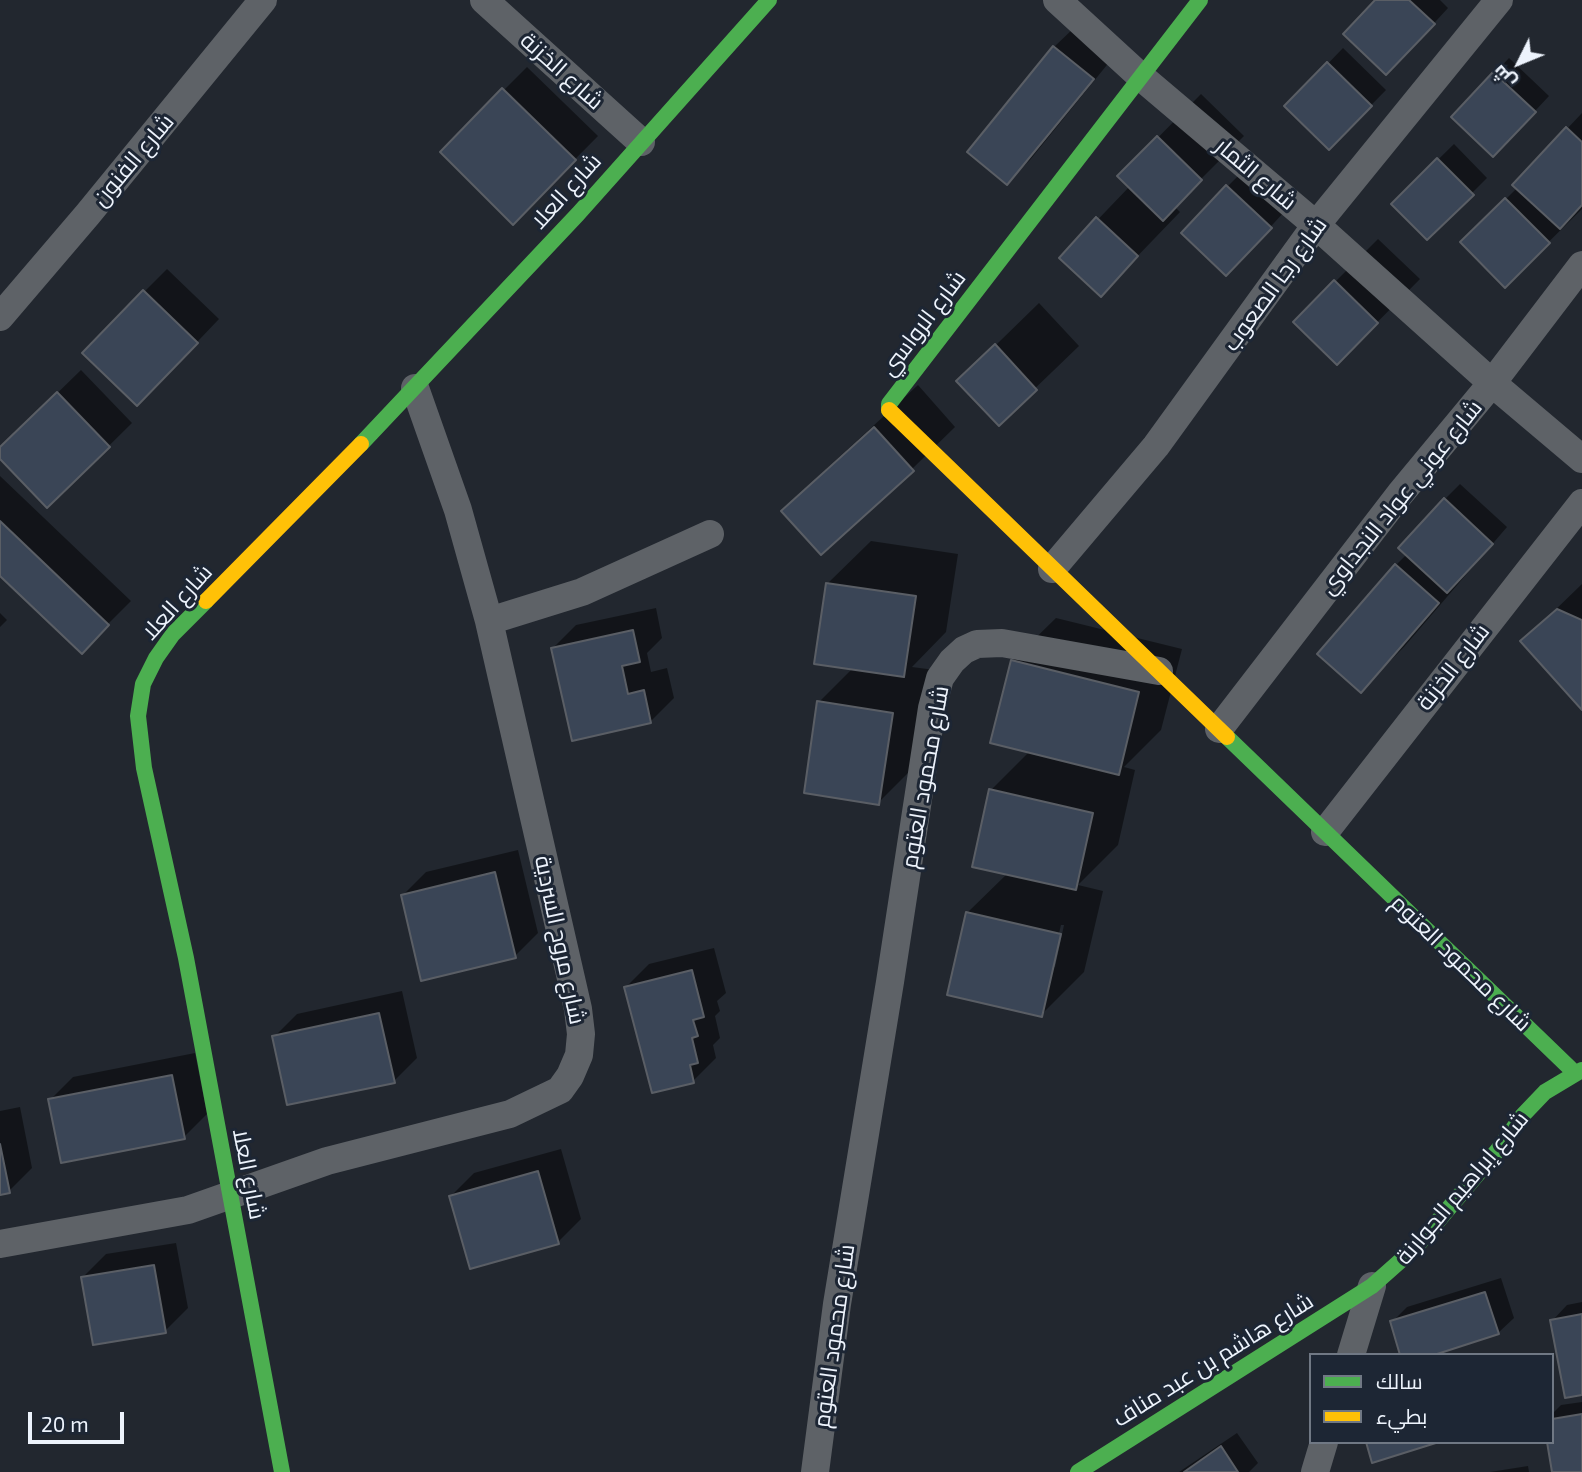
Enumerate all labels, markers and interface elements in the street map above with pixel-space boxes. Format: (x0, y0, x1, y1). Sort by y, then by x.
street label: شارع الخزنة (515, 26, 609, 116)
north arrow (1484, 28, 1554, 98)
text: ش (1487, 61, 1520, 94)
street label: شارع الفنون (86, 108, 180, 212)
street label: شارع الثمار (1210, 132, 1302, 216)
street label: شارع العلا (525, 147, 607, 235)
street label: شارع رجا الصعوب (1217, 212, 1333, 356)
street label: شارع الرواسي (874, 265, 972, 381)
street label: شارع عوني عواد النجداوي (1314, 394, 1488, 600)
street label: شارع العلا (136, 558, 218, 646)
street label: شارع الخزنة (1411, 618, 1495, 716)
street label: شارع محمود العتوم (895, 684, 955, 870)
street label: شارع مروح السردية (529, 853, 591, 1027)
street label: شارع محمود العتوم (1385, 889, 1537, 1037)
street label: شارع إبراهيم الجوارنة (1390, 1106, 1534, 1270)
street label: شارع العلا (227, 1126, 271, 1222)
street label: شارع محمود العتوم (807, 1242, 861, 1430)
street label: شارع هاشم بن عبد مناف (1108, 1287, 1318, 1433)
legend (1309, 1353, 1554, 1444)
text: سالك (1376, 1368, 1423, 1393)
scale bar (32, 1398, 128, 1442)
text: بطيء (1376, 1403, 1427, 1428)
text: 20 m (41, 1411, 89, 1436)

